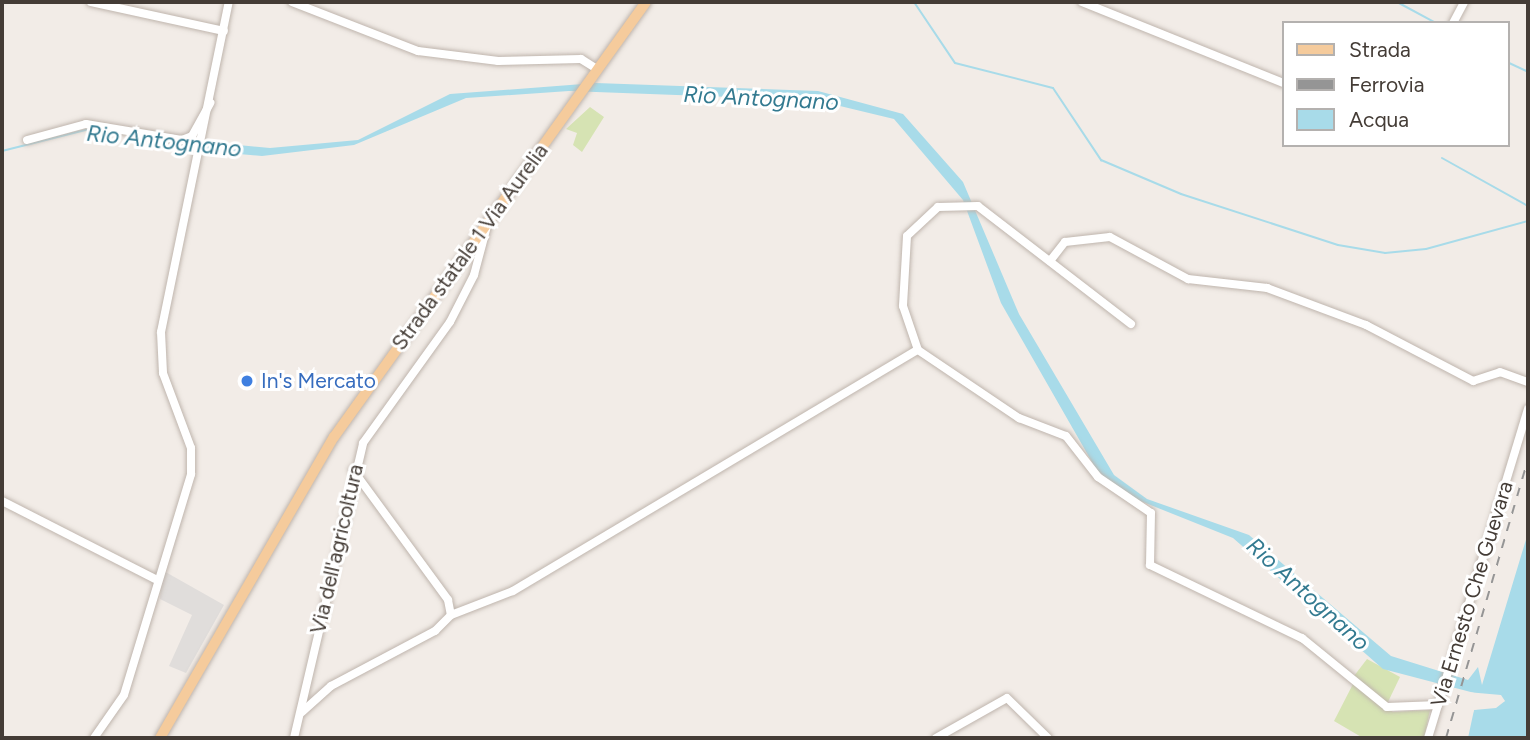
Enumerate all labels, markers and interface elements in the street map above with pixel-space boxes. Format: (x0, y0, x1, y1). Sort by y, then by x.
legend (1282, 21, 1509, 147)
text: Strada (1349, 37, 1411, 62)
text: Ferrovia (1349, 72, 1424, 97)
water label: Rio Antognano (683, 80, 839, 116)
text: Acqua (1349, 107, 1409, 132)
water label: Rio Antognano (85, 119, 243, 163)
street label: Strada statale 1 Via Aurelia (387, 139, 553, 355)
place label: In's Mercato (261, 368, 376, 394)
marker: In's Mercato (239, 373, 255, 389)
street label: Via dell'agricoltura (305, 462, 369, 636)
street label: Via Ernesto Che Guevara (1426, 478, 1518, 710)
water label: Rio Antognano (1241, 532, 1375, 656)

